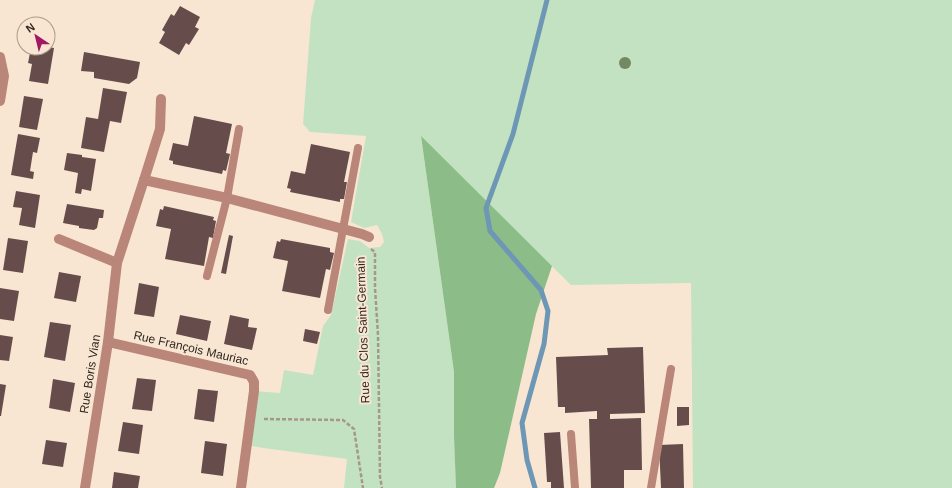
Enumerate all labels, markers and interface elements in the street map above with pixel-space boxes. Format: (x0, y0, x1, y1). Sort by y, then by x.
north arrow (16, 16, 56, 56)
text: N (24, 21, 37, 35)
street label: Rue du Clos Saint-Germain (353, 256, 373, 404)
street label: Rue François Mauriac (132, 328, 250, 368)
street label: Rue Boris Vian (77, 333, 103, 415)

